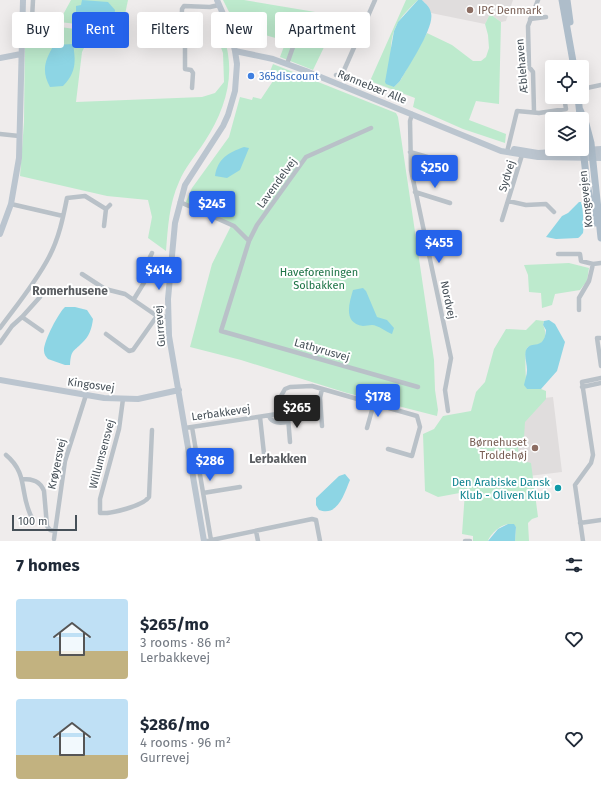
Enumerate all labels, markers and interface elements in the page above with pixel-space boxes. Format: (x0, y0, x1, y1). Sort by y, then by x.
place label: IPC Denmark (478, 4, 542, 17)
marker: IPC Denmark (465, 5, 475, 15)
chip: Buy (12, 12, 64, 48)
chip: Rent (72, 12, 129, 48)
chip: Filters (137, 12, 203, 48)
chip: New (211, 12, 267, 48)
chip: Apartment (275, 12, 370, 48)
street label: Æblehaven (513, 38, 531, 95)
map controls (545, 60, 589, 156)
button: locate (545, 60, 589, 104)
street label: Rønnebær Alle (336, 67, 408, 107)
place label: 365discount (259, 70, 319, 83)
marker: 365discount (246, 71, 256, 81)
button: layers (545, 112, 589, 156)
street label: Lavendelvej (254, 155, 300, 211)
pin: $250 (411, 155, 459, 189)
street label: Sydvej (496, 159, 518, 193)
text: $250 (421, 160, 449, 175)
street label: Kongevejen (577, 170, 595, 228)
pin: $245 (188, 191, 236, 225)
text: $245 (198, 196, 226, 211)
pin: $455 (415, 230, 463, 264)
text: $455 (425, 235, 453, 250)
pin: $414 (135, 257, 183, 291)
text: $414 (146, 262, 172, 277)
park label: Haveforeningen Solbakken (280, 266, 358, 292)
street label: Nordvej (438, 280, 458, 320)
district label: Romerhusene (32, 284, 108, 298)
street label: Gurrevej (152, 305, 168, 347)
street label: Lathyrusvej (293, 336, 351, 364)
street label: Kingosvej (67, 375, 115, 395)
pin: $178 (354, 384, 402, 418)
text: $178 (365, 389, 391, 404)
pin: $265 (273, 395, 321, 429)
text: $265 (283, 400, 311, 415)
street label: Lerbakkevej (191, 402, 251, 424)
street label: Willumsensvej (86, 418, 118, 490)
place label: Børnehuset Troldehøj (469, 436, 527, 462)
street label: Krøyersvej (45, 437, 69, 491)
marker: Børnehuset Troldehøj (530, 443, 540, 453)
pin: $286 (186, 448, 234, 482)
district label: Lerbakken (249, 452, 307, 466)
text: $286 (196, 453, 224, 468)
place label: Den Arabiske Dansk Klub - Oliven Klub (452, 476, 550, 502)
marker: Den Arabiske Dansk Klub - Oliven Klub (553, 483, 563, 493)
scale bar (12, 513, 77, 532)
text: 100 m (18, 515, 47, 528)
icon: filters (563, 554, 585, 576)
text: 7 homes (16, 555, 80, 576)
text: $265/mo (140, 614, 209, 635)
icon: home (48, 615, 96, 663)
icon: heart (563, 628, 585, 650)
text: 3 rooms · 86 m² (140, 635, 231, 650)
text: Lerbakkevej (140, 650, 210, 665)
text: $286/mo (140, 714, 210, 735)
icon: home (48, 715, 96, 763)
icon: heart (563, 728, 585, 750)
text: 4 rooms · 96 m² (140, 735, 231, 750)
text: Gurrevej (140, 750, 190, 765)

